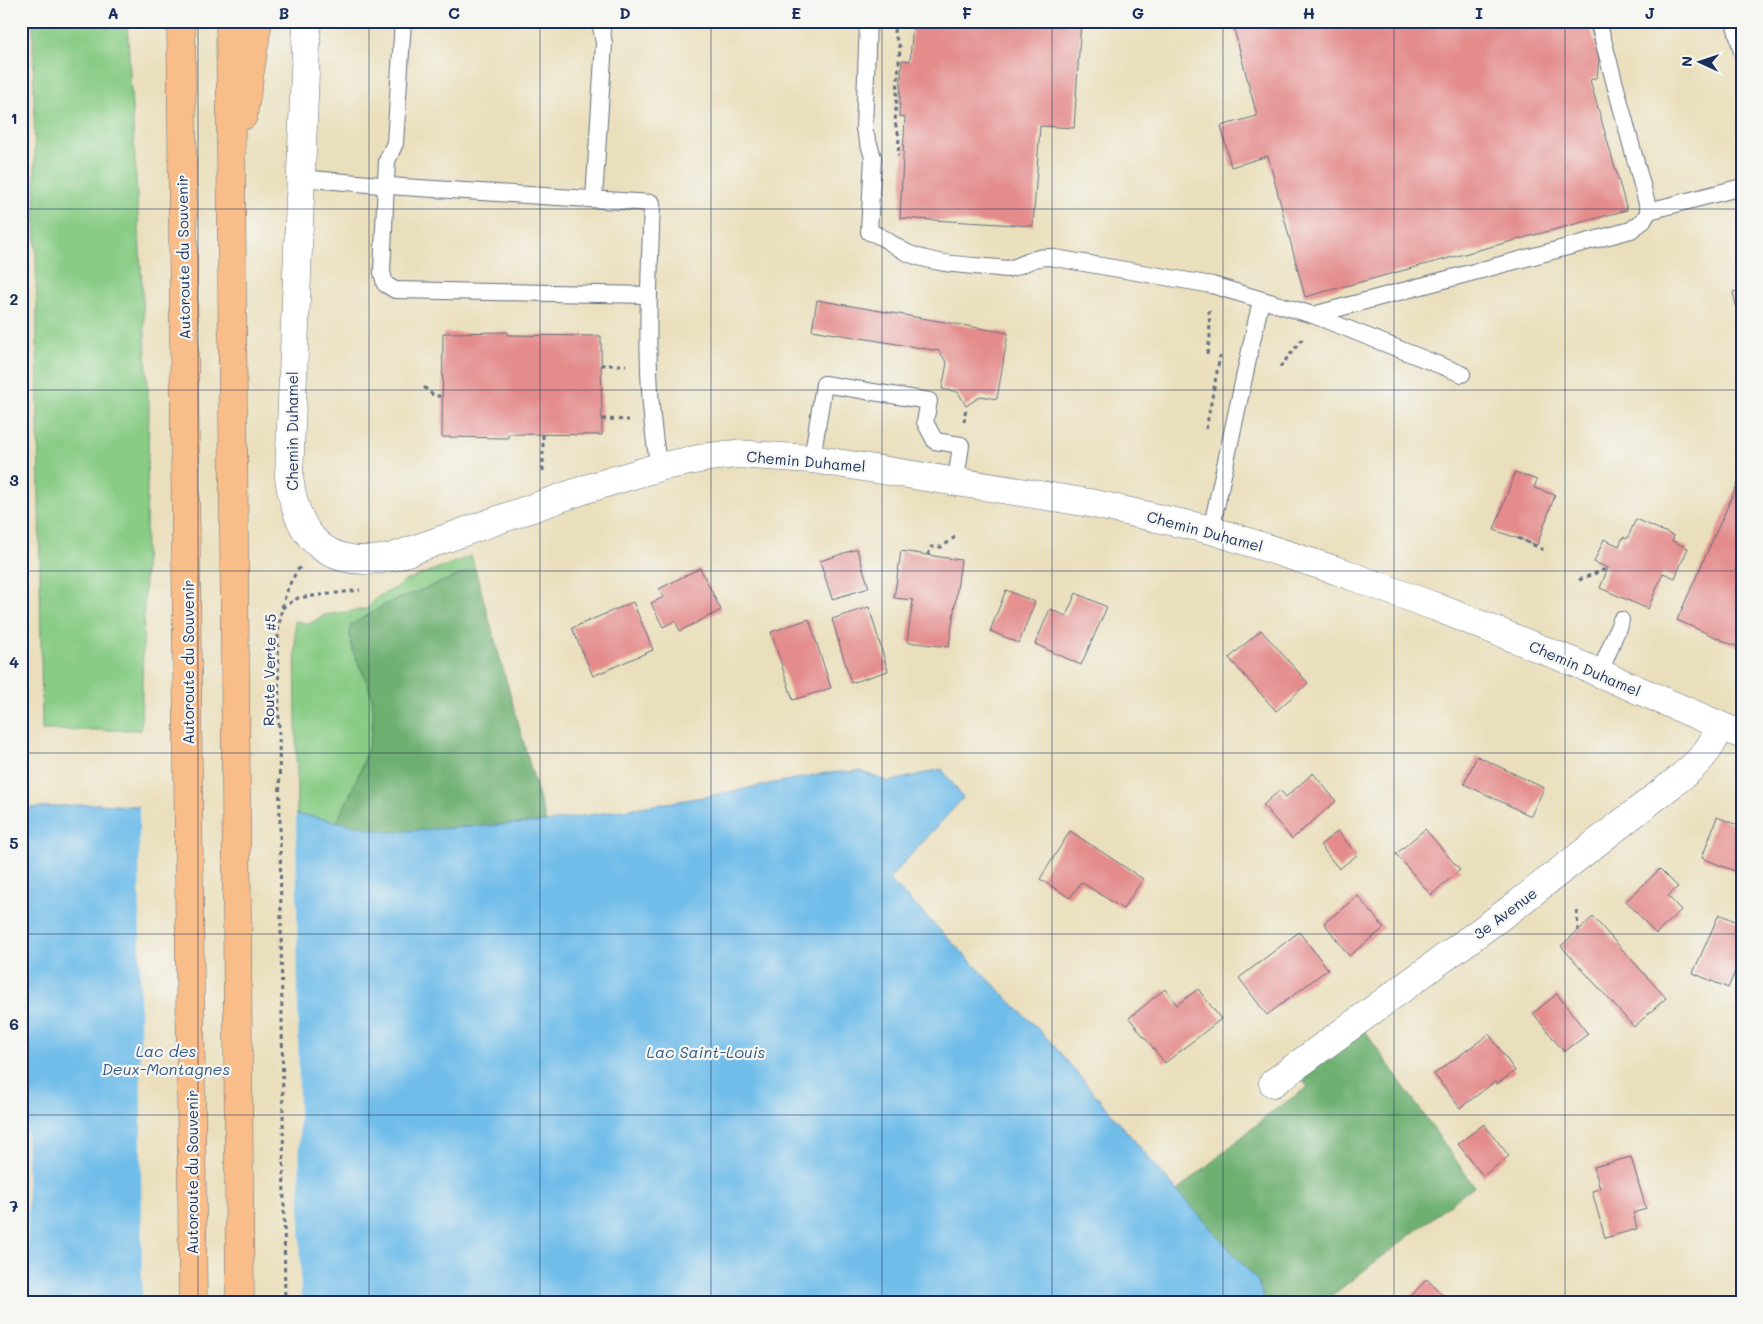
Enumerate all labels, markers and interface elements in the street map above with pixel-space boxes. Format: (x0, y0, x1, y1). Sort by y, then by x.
text: A (107, 2, 119, 23)
text: B (279, 2, 289, 23)
text: C (448, 2, 460, 23)
text: D (619, 2, 631, 23)
text: E (791, 2, 801, 23)
text: F (962, 2, 972, 23)
text: G (1132, 2, 1144, 23)
text: H (1303, 2, 1315, 23)
text: I (1475, 2, 1483, 23)
text: J (1645, 2, 1655, 23)
north arrow (1676, 38, 1726, 88)
text: N (1677, 55, 1696, 67)
text: 1 (10, 107, 18, 128)
street label: Autoroute du Souvenir (172, 174, 194, 340)
text: 2 (10, 288, 19, 309)
street label: Chemin Duhamel (282, 371, 302, 491)
street label: Chemin Duhamel (746, 446, 866, 476)
text: 3 (9, 469, 19, 490)
street label: Chemin Duhamel (1145, 506, 1265, 556)
street label: Autoroute du Souvenir (178, 579, 198, 745)
street label: Route Verte #5 (258, 614, 280, 726)
street label: Chemin Duhamel (1526, 635, 1644, 701)
text: 4 (9, 651, 19, 672)
text: 5 (9, 832, 19, 853)
street label: 3e Avenue (1469, 883, 1541, 943)
text: 6 (9, 1013, 19, 1034)
water label: Lac des Deux-Montagnes (102, 1040, 230, 1079)
water label: Lac Saint-Louis (647, 1041, 766, 1062)
street label: Autoroute du Souvenir (182, 1089, 202, 1255)
text: 7 (10, 1195, 19, 1216)

